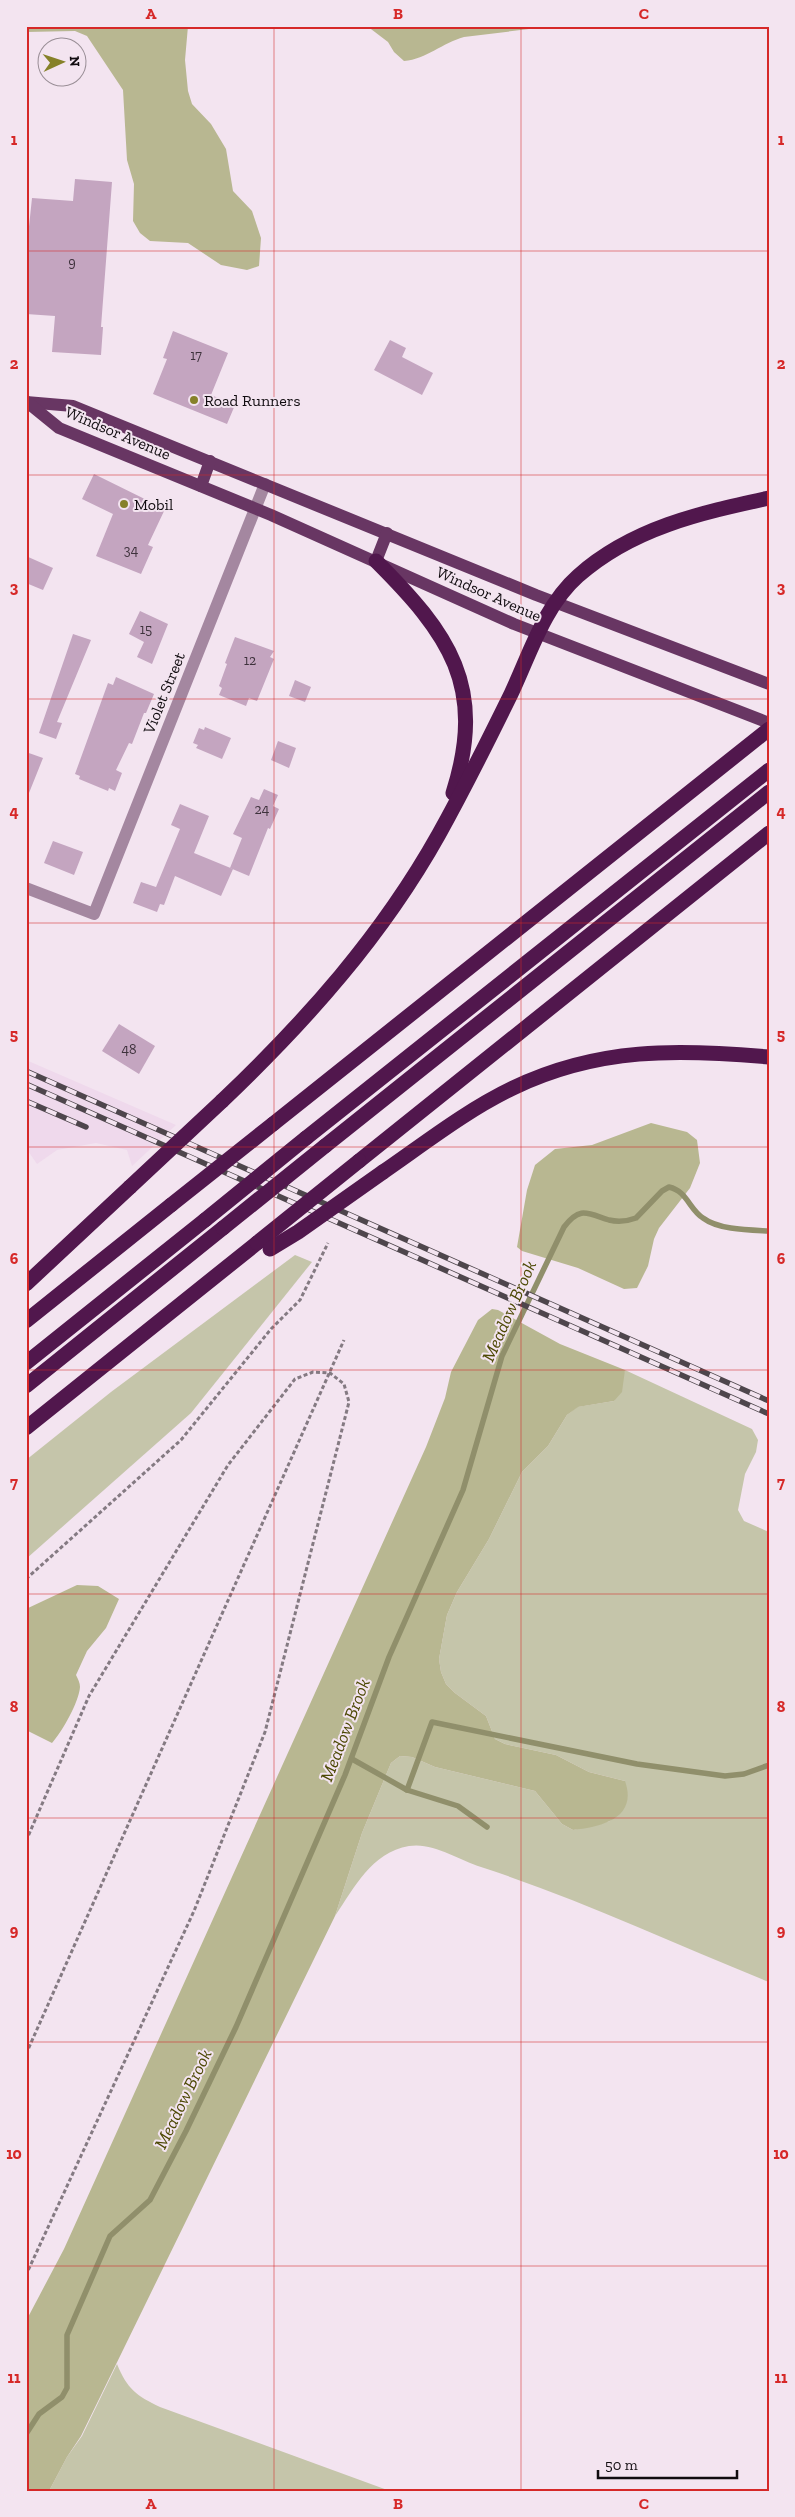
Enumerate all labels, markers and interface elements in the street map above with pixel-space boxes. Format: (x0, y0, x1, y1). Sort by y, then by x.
text: A (146, 4, 157, 23)
text: B (393, 4, 403, 23)
text: C (639, 4, 649, 23)
north arrow (38, 38, 88, 88)
text: N (66, 56, 83, 67)
text: 1 (11, 130, 18, 149)
text: 1 (778, 130, 785, 149)
house number: 9 (68, 254, 76, 271)
house number: 17 (190, 347, 202, 364)
text: 2 (10, 354, 19, 373)
text: 2 (777, 354, 786, 373)
place label: Road Runners (204, 391, 300, 410)
marker: Road Runners (188, 394, 200, 406)
street label: Windsor Avenue (62, 402, 174, 464)
place label: Mobil (134, 495, 173, 514)
marker: Mobil (118, 498, 130, 510)
house number: 34 (124, 542, 139, 559)
street label: Windsor Avenue (434, 562, 544, 626)
text: 3 (10, 578, 19, 597)
text: 3 (777, 578, 786, 597)
house number: 15 (140, 621, 152, 638)
street label: Violet Street (139, 649, 189, 737)
house number: 12 (244, 652, 256, 669)
house number: 24 (255, 801, 270, 818)
text: 4 (9, 802, 19, 821)
text: 4 (776, 802, 786, 821)
text: 5 (10, 1025, 18, 1044)
text: 5 (777, 1025, 785, 1044)
house number: 48 (121, 1041, 137, 1058)
text: 6 (10, 1249, 19, 1268)
text: 6 (777, 1249, 786, 1268)
water label: Meadow Brook (477, 1257, 541, 1365)
text: 7 (10, 1473, 18, 1492)
text: 7 (777, 1473, 785, 1492)
water label: Meadow Brook (315, 1676, 375, 1784)
text: 8 (10, 1697, 19, 1716)
text: 8 (777, 1697, 786, 1716)
text: 9 (10, 1921, 19, 1940)
text: 9 (777, 1921, 786, 1940)
water label: Meadow Brook (149, 2046, 217, 2152)
text: 10 (6, 2144, 22, 2163)
text: 10 (773, 2144, 789, 2163)
text: 11 (8, 2368, 21, 2387)
text: 11 (775, 2368, 788, 2387)
scale bar (598, 2447, 736, 2479)
text: 50 m (605, 2456, 638, 2474)
text: A (146, 2494, 157, 2513)
text: B (393, 2494, 403, 2513)
text: C (639, 2494, 649, 2513)

